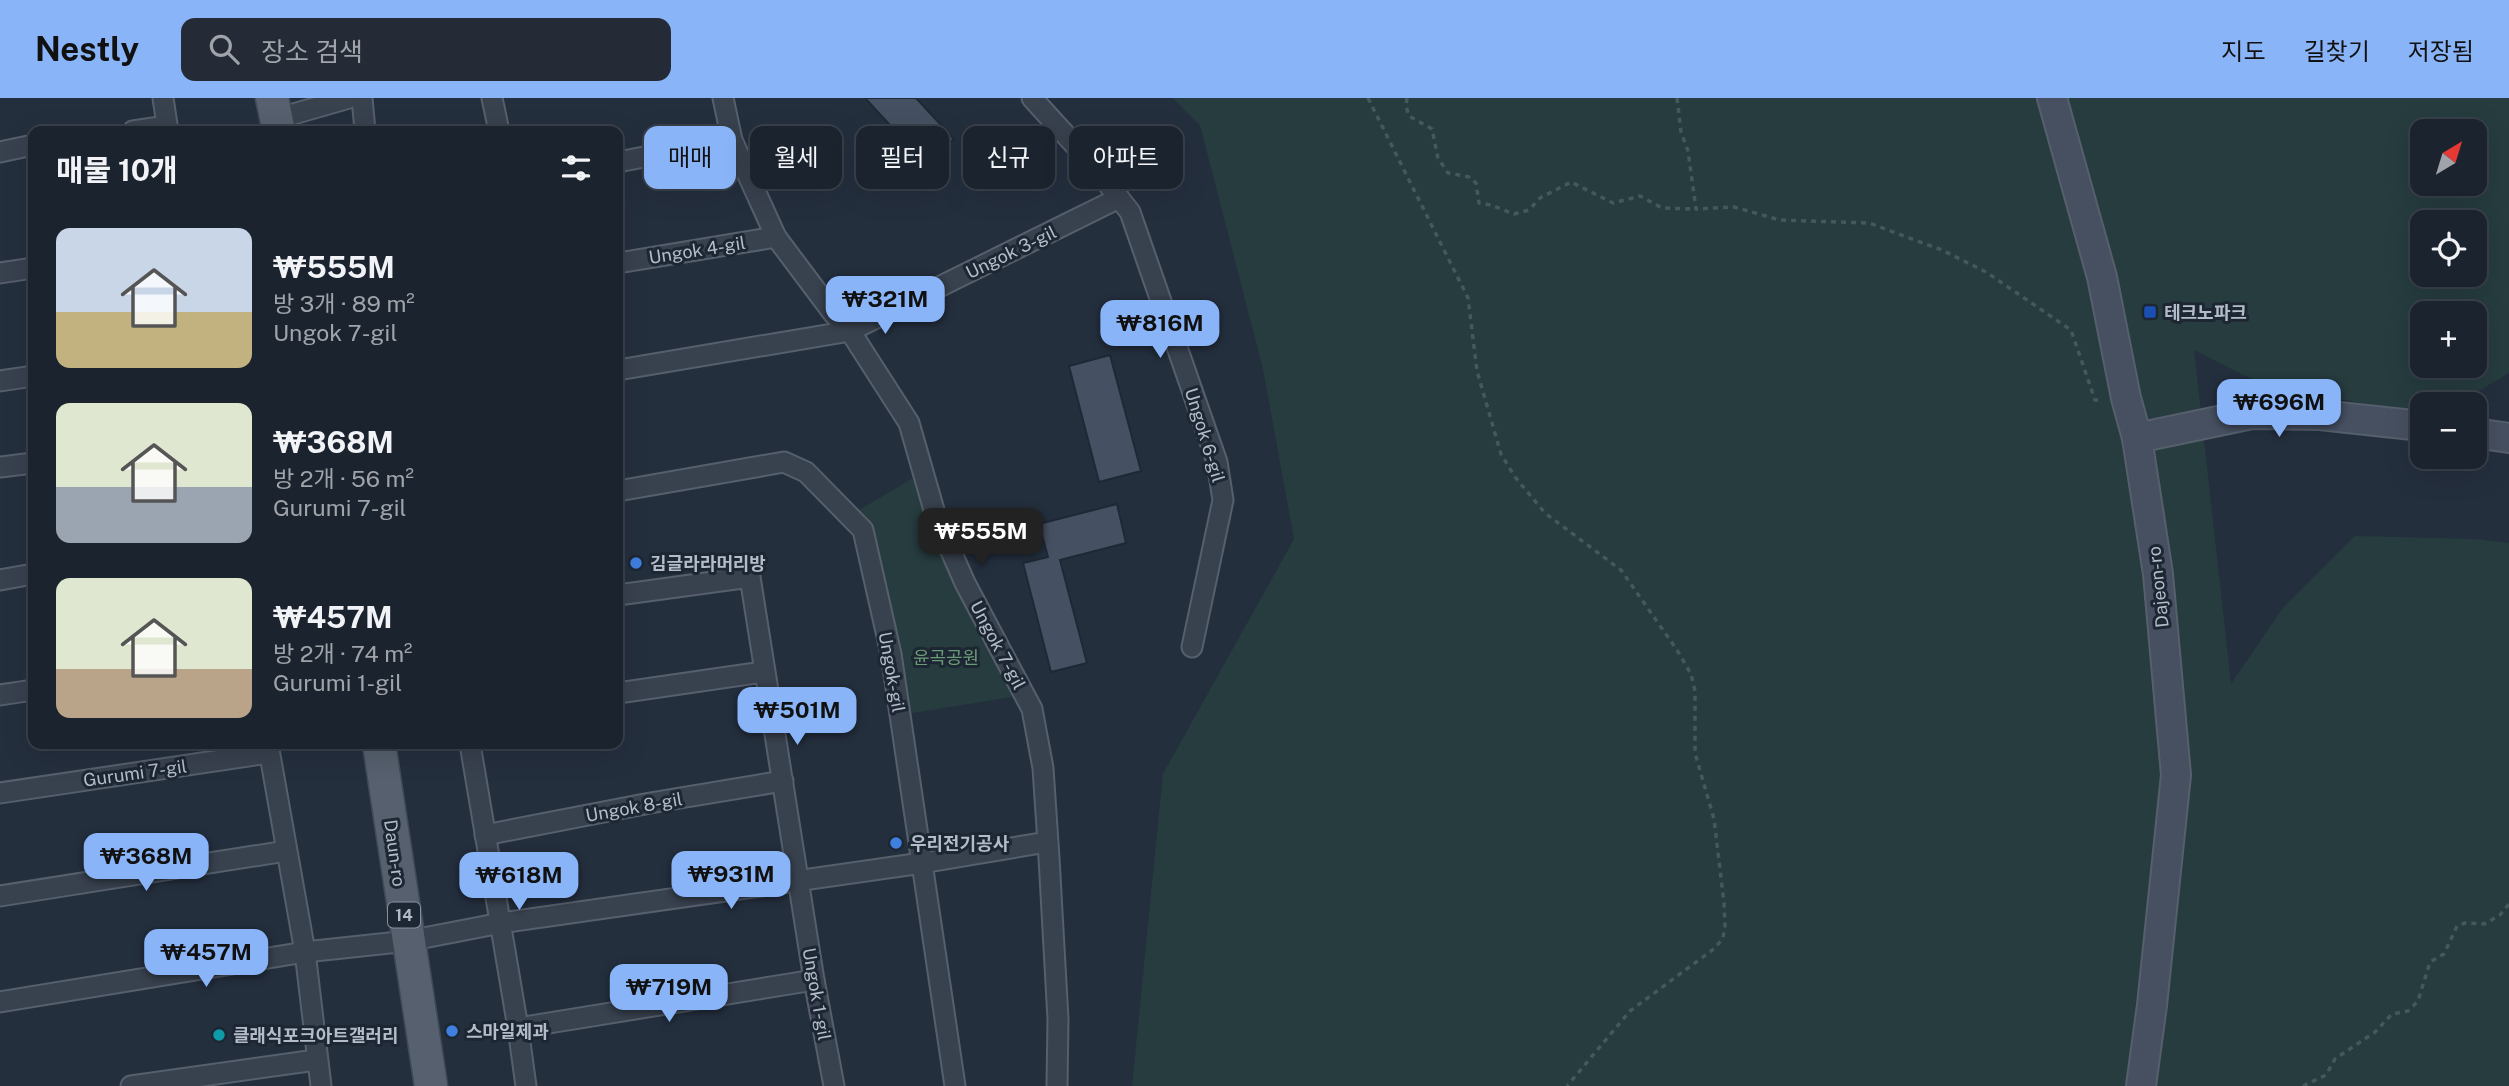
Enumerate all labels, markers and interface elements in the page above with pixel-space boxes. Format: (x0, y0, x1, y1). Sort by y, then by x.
search box (181, 18, 671, 81)
text: Nestly (35, 30, 139, 68)
icon: search (205, 30, 243, 68)
text: 장소 검색 (261, 36, 363, 67)
text: 지도 (2221, 37, 2266, 65)
text: 길찾기 (2304, 37, 2370, 65)
text: 저장됨 (2408, 37, 2474, 65)
north arrow (2410, 119, 2487, 196)
map controls (2410, 119, 2487, 469)
chip: 매매 (644, 126, 736, 189)
chip: 월세 (750, 126, 842, 189)
chip: 필터 (856, 126, 949, 189)
chip: 신규 (963, 126, 1055, 189)
chip: 아파트 (1069, 126, 1183, 189)
icon: filters (557, 149, 595, 187)
text: 매물 10개 (56, 152, 178, 188)
button: locate (2410, 210, 2487, 287)
street label: Ungok 3-gil (962, 221, 1060, 283)
street label: Ungok 4-gil (647, 232, 747, 268)
text: ₩555M (273, 249, 395, 285)
icon: home (112, 256, 196, 340)
pin: ₩321M (836, 276, 934, 336)
text: ₩321M (842, 285, 928, 312)
text: 방 3개 · 89 m² (273, 290, 415, 317)
pin: ₩816M (1111, 300, 1209, 360)
button: + (2410, 301, 2487, 378)
place label: 테크노파크 (2164, 302, 2247, 323)
marker: 테크노파크 (2142, 304, 2158, 320)
text: ₩816M (1116, 309, 1204, 336)
text: Ungok 7-gil (273, 319, 397, 346)
pin: ₩696M (2230, 380, 2328, 439)
street label: Ungok 6-gil (1181, 385, 1229, 485)
text: ₩696M (2233, 388, 2325, 415)
button: − (2410, 392, 2487, 469)
text: ₩368M (273, 424, 394, 460)
icon: home (112, 431, 196, 515)
text: 방 2개 · 56 m² (273, 465, 414, 492)
text: Gurumi 7-gil (273, 494, 407, 521)
pin: ₩555M (932, 508, 1030, 568)
text: ₩555M (934, 517, 1028, 544)
street label: Dajeon-ro (2143, 545, 2173, 629)
place label: 김글라라머리방 (650, 553, 766, 574)
marker: 김글라라머리방 (628, 555, 644, 571)
street label: Ungok 7-gil (966, 597, 1030, 693)
text: ₩457M (273, 599, 392, 635)
icon: home (112, 606, 196, 690)
street label: Ungok-gil (875, 630, 909, 714)
text: 방 2개 · 74 m² (273, 640, 413, 667)
park label: 윤곡공원 (913, 647, 979, 668)
text: Gurumi 1-gil (273, 669, 402, 696)
pin: ₩501M (748, 688, 846, 747)
text: ₩501M (753, 696, 841, 723)
street label: Gurumi 7-gil (82, 755, 188, 791)
street label: Ungok 8-gil (584, 788, 684, 826)
street label: Daun-ro (380, 818, 410, 888)
place label: 우리전기공사 (910, 833, 1010, 854)
pin: ₩368M (97, 834, 195, 893)
marker: 우리전기공사 (888, 835, 904, 851)
text: ₩368M (100, 842, 192, 869)
pin: ₩618M (470, 852, 568, 912)
pin: ₩931M (682, 852, 780, 911)
text: ₩931M (687, 860, 775, 887)
text: ₩618M (475, 861, 563, 888)
road number: 14 (388, 902, 420, 928)
pin: ₩457M (157, 930, 255, 989)
text: ₩457M (160, 938, 252, 965)
street label: Ungok 1-gil (799, 946, 835, 1042)
pin: ₩719M (620, 964, 718, 1024)
text: ₩719M (626, 973, 712, 1000)
place label: 스마일제과 (466, 1021, 549, 1042)
marker: 스마일제과 (444, 1023, 460, 1039)
place label: 클래식포크아트갤러리 (233, 1025, 399, 1046)
marker: 클래식포크아트갤러리 (211, 1027, 227, 1043)

